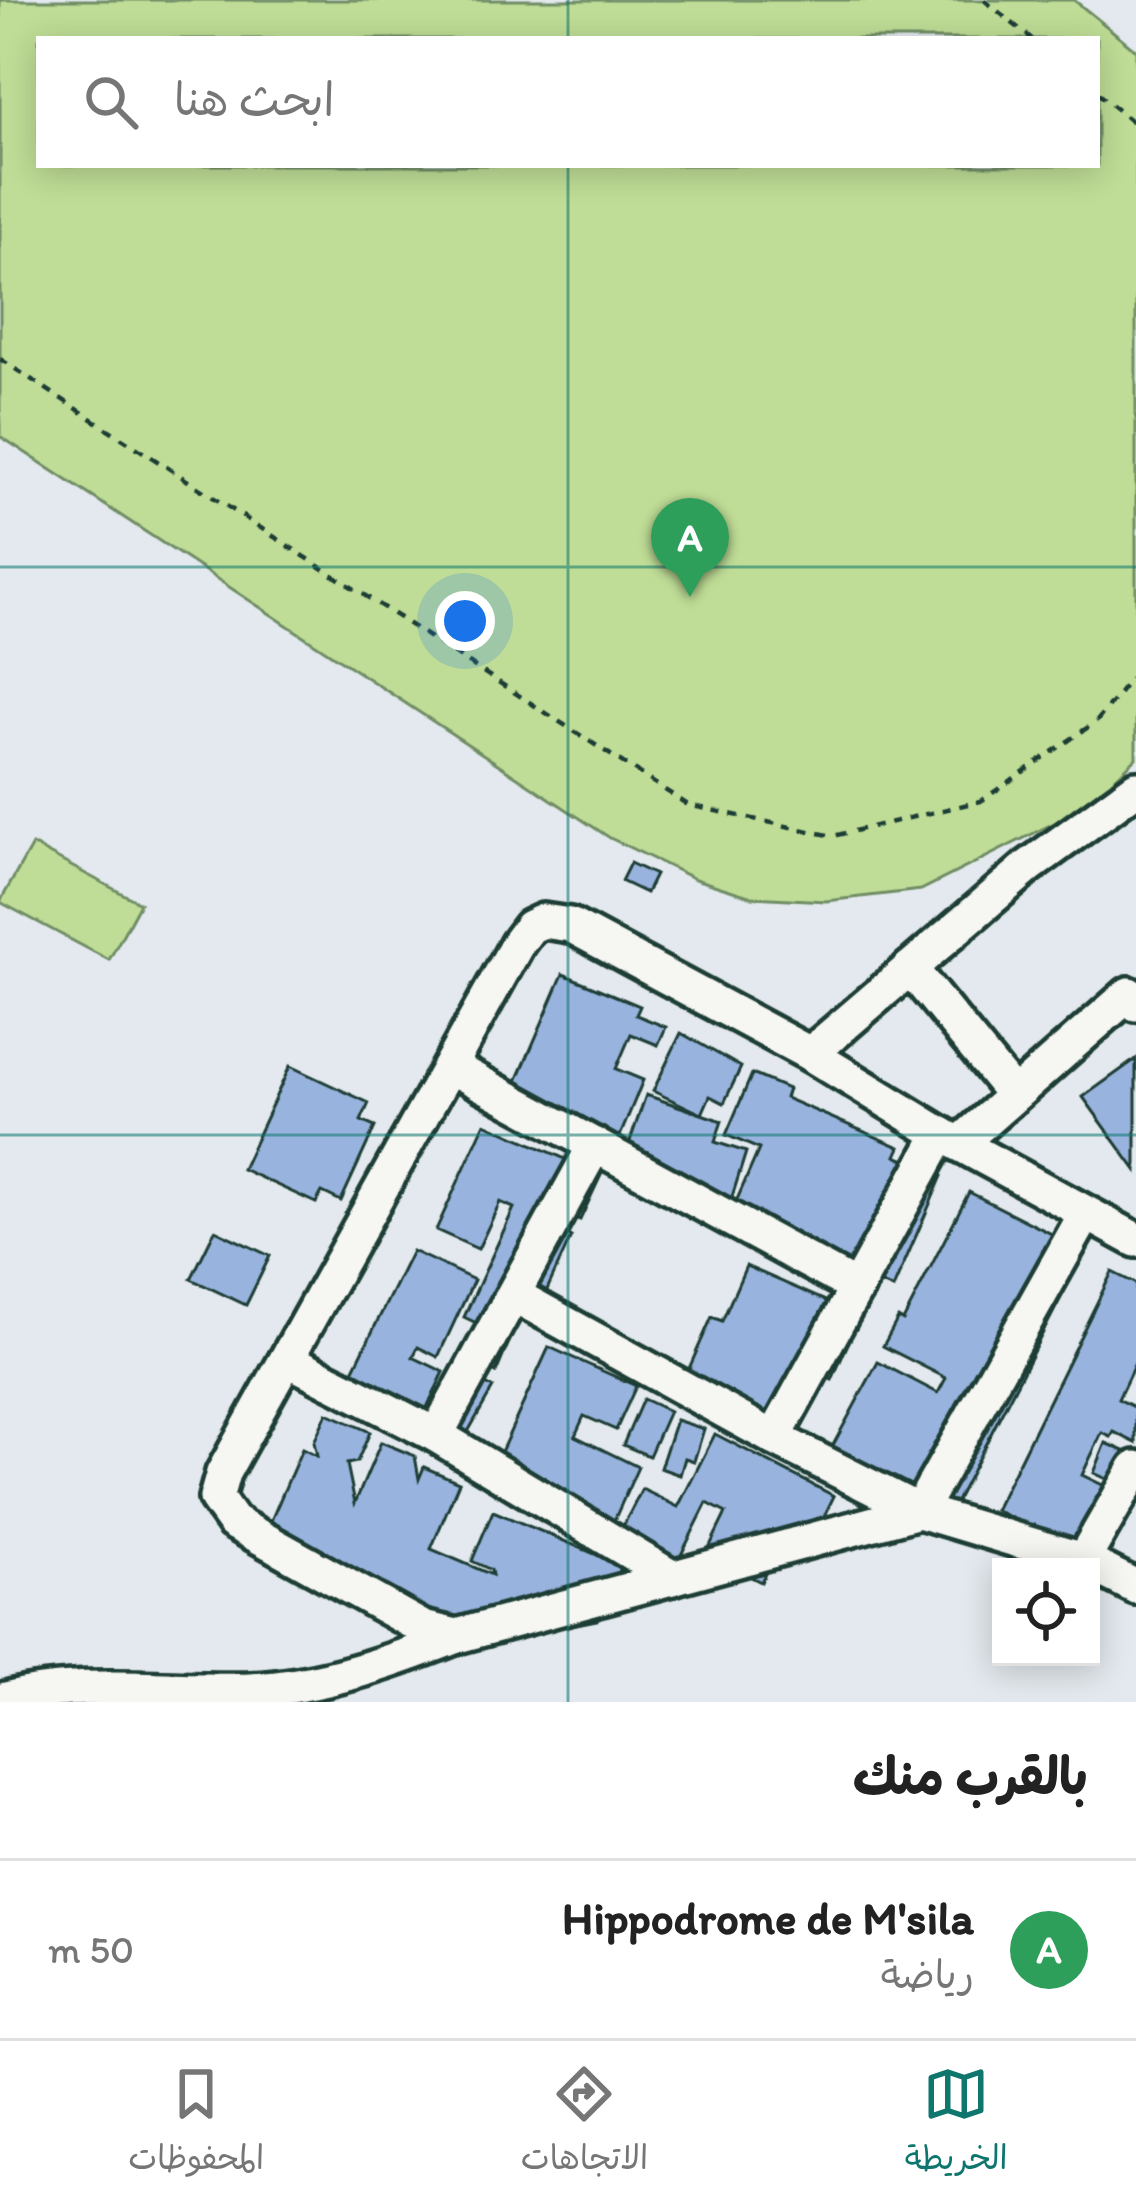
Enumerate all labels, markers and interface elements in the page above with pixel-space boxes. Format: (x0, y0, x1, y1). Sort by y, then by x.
search box (36, 36, 1100, 168)
icon: search (78, 69, 144, 135)
text: ابحث هنا (174, 72, 335, 126)
pin: A (651, 498, 729, 597)
your location (435, 591, 495, 651)
map controls (992, 1558, 1100, 1666)
button: locate (992, 1558, 1100, 1666)
text: بالقرب منك (853, 1746, 1088, 1807)
text: Hippodrome de M'sila (562, 1891, 974, 1945)
text: 50 m (48, 1926, 134, 1973)
text: A (1037, 1926, 1061, 1973)
text: رياضة (881, 1951, 974, 1998)
tab: المحفوظات (128, 2061, 264, 2187)
tab: الاتجاهات (521, 2061, 648, 2187)
tab: الخريطة (905, 2061, 1008, 2187)

